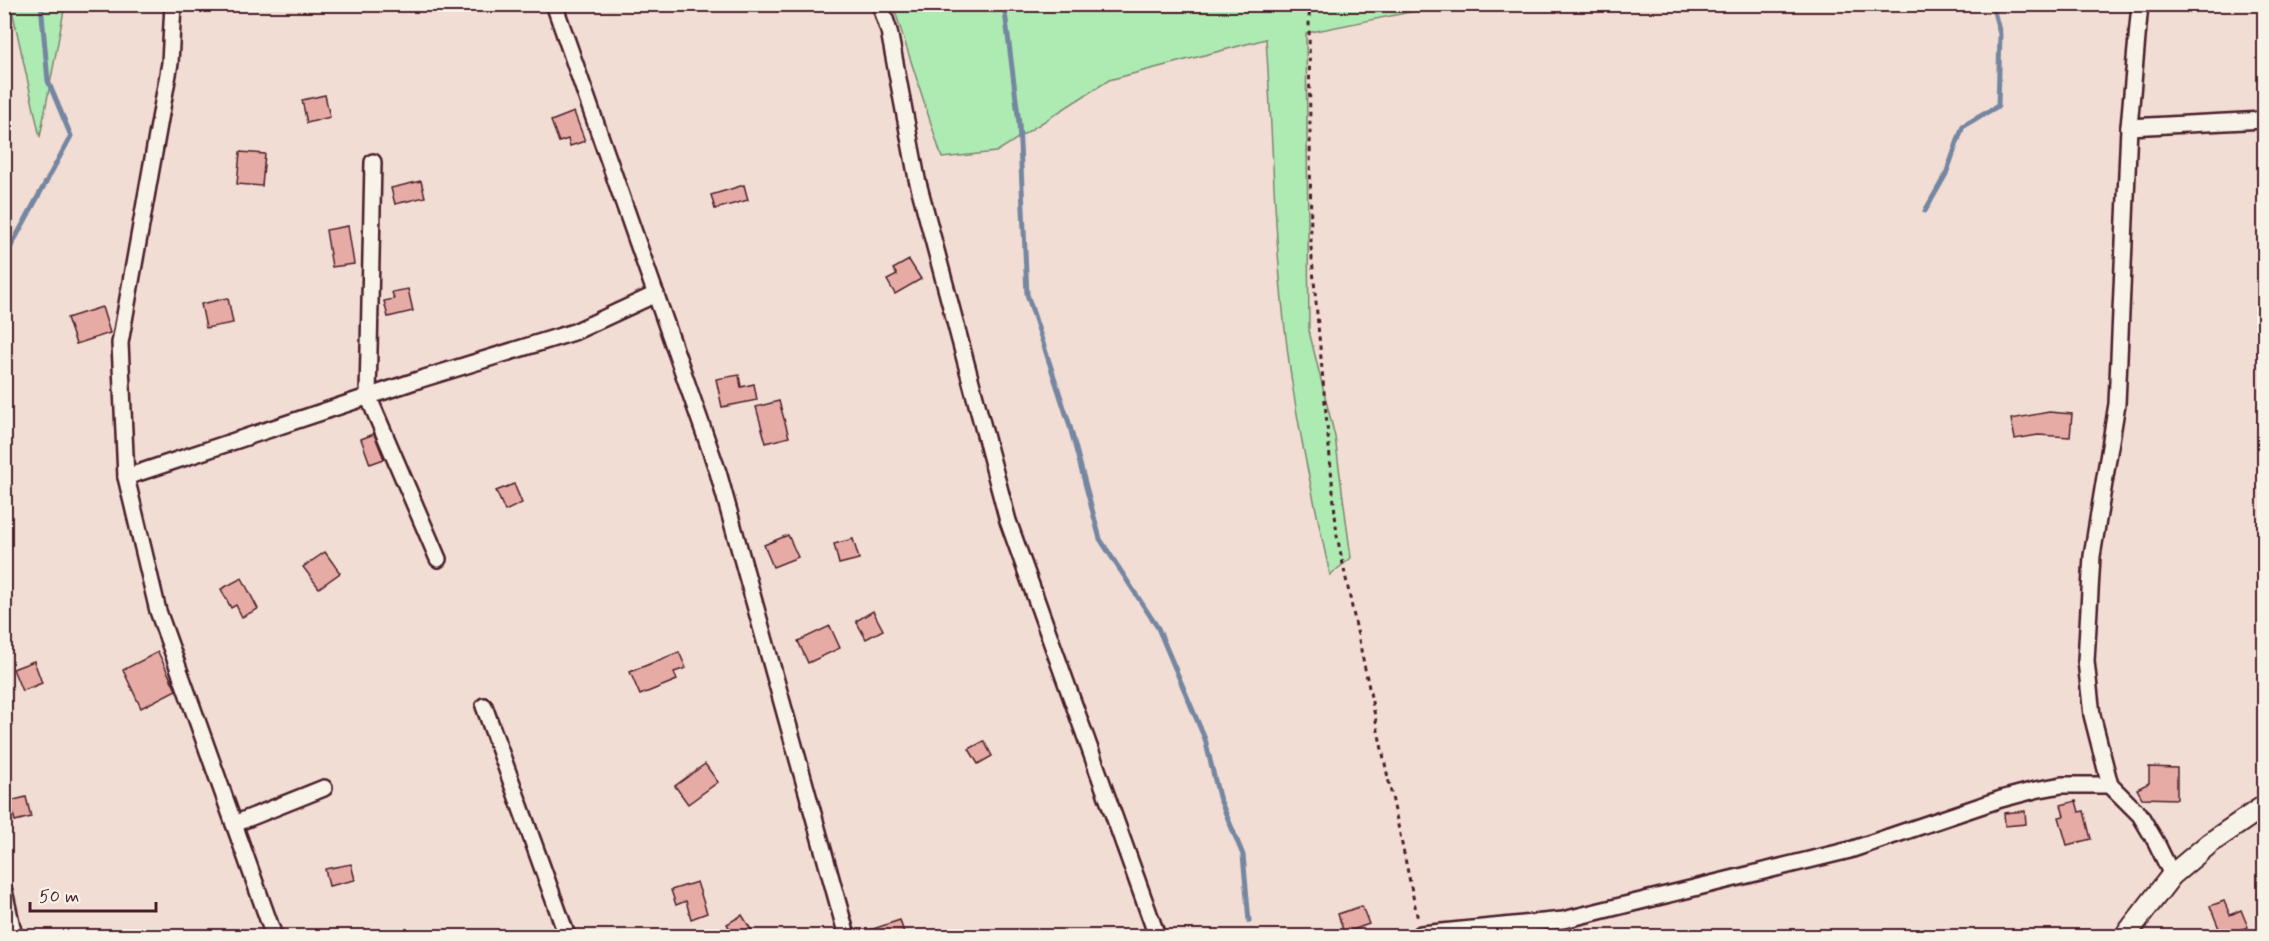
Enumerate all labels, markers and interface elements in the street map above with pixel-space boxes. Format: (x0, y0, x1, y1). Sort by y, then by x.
scale bar (30, 875, 156, 913)
text: 50 m (39, 885, 79, 909)

